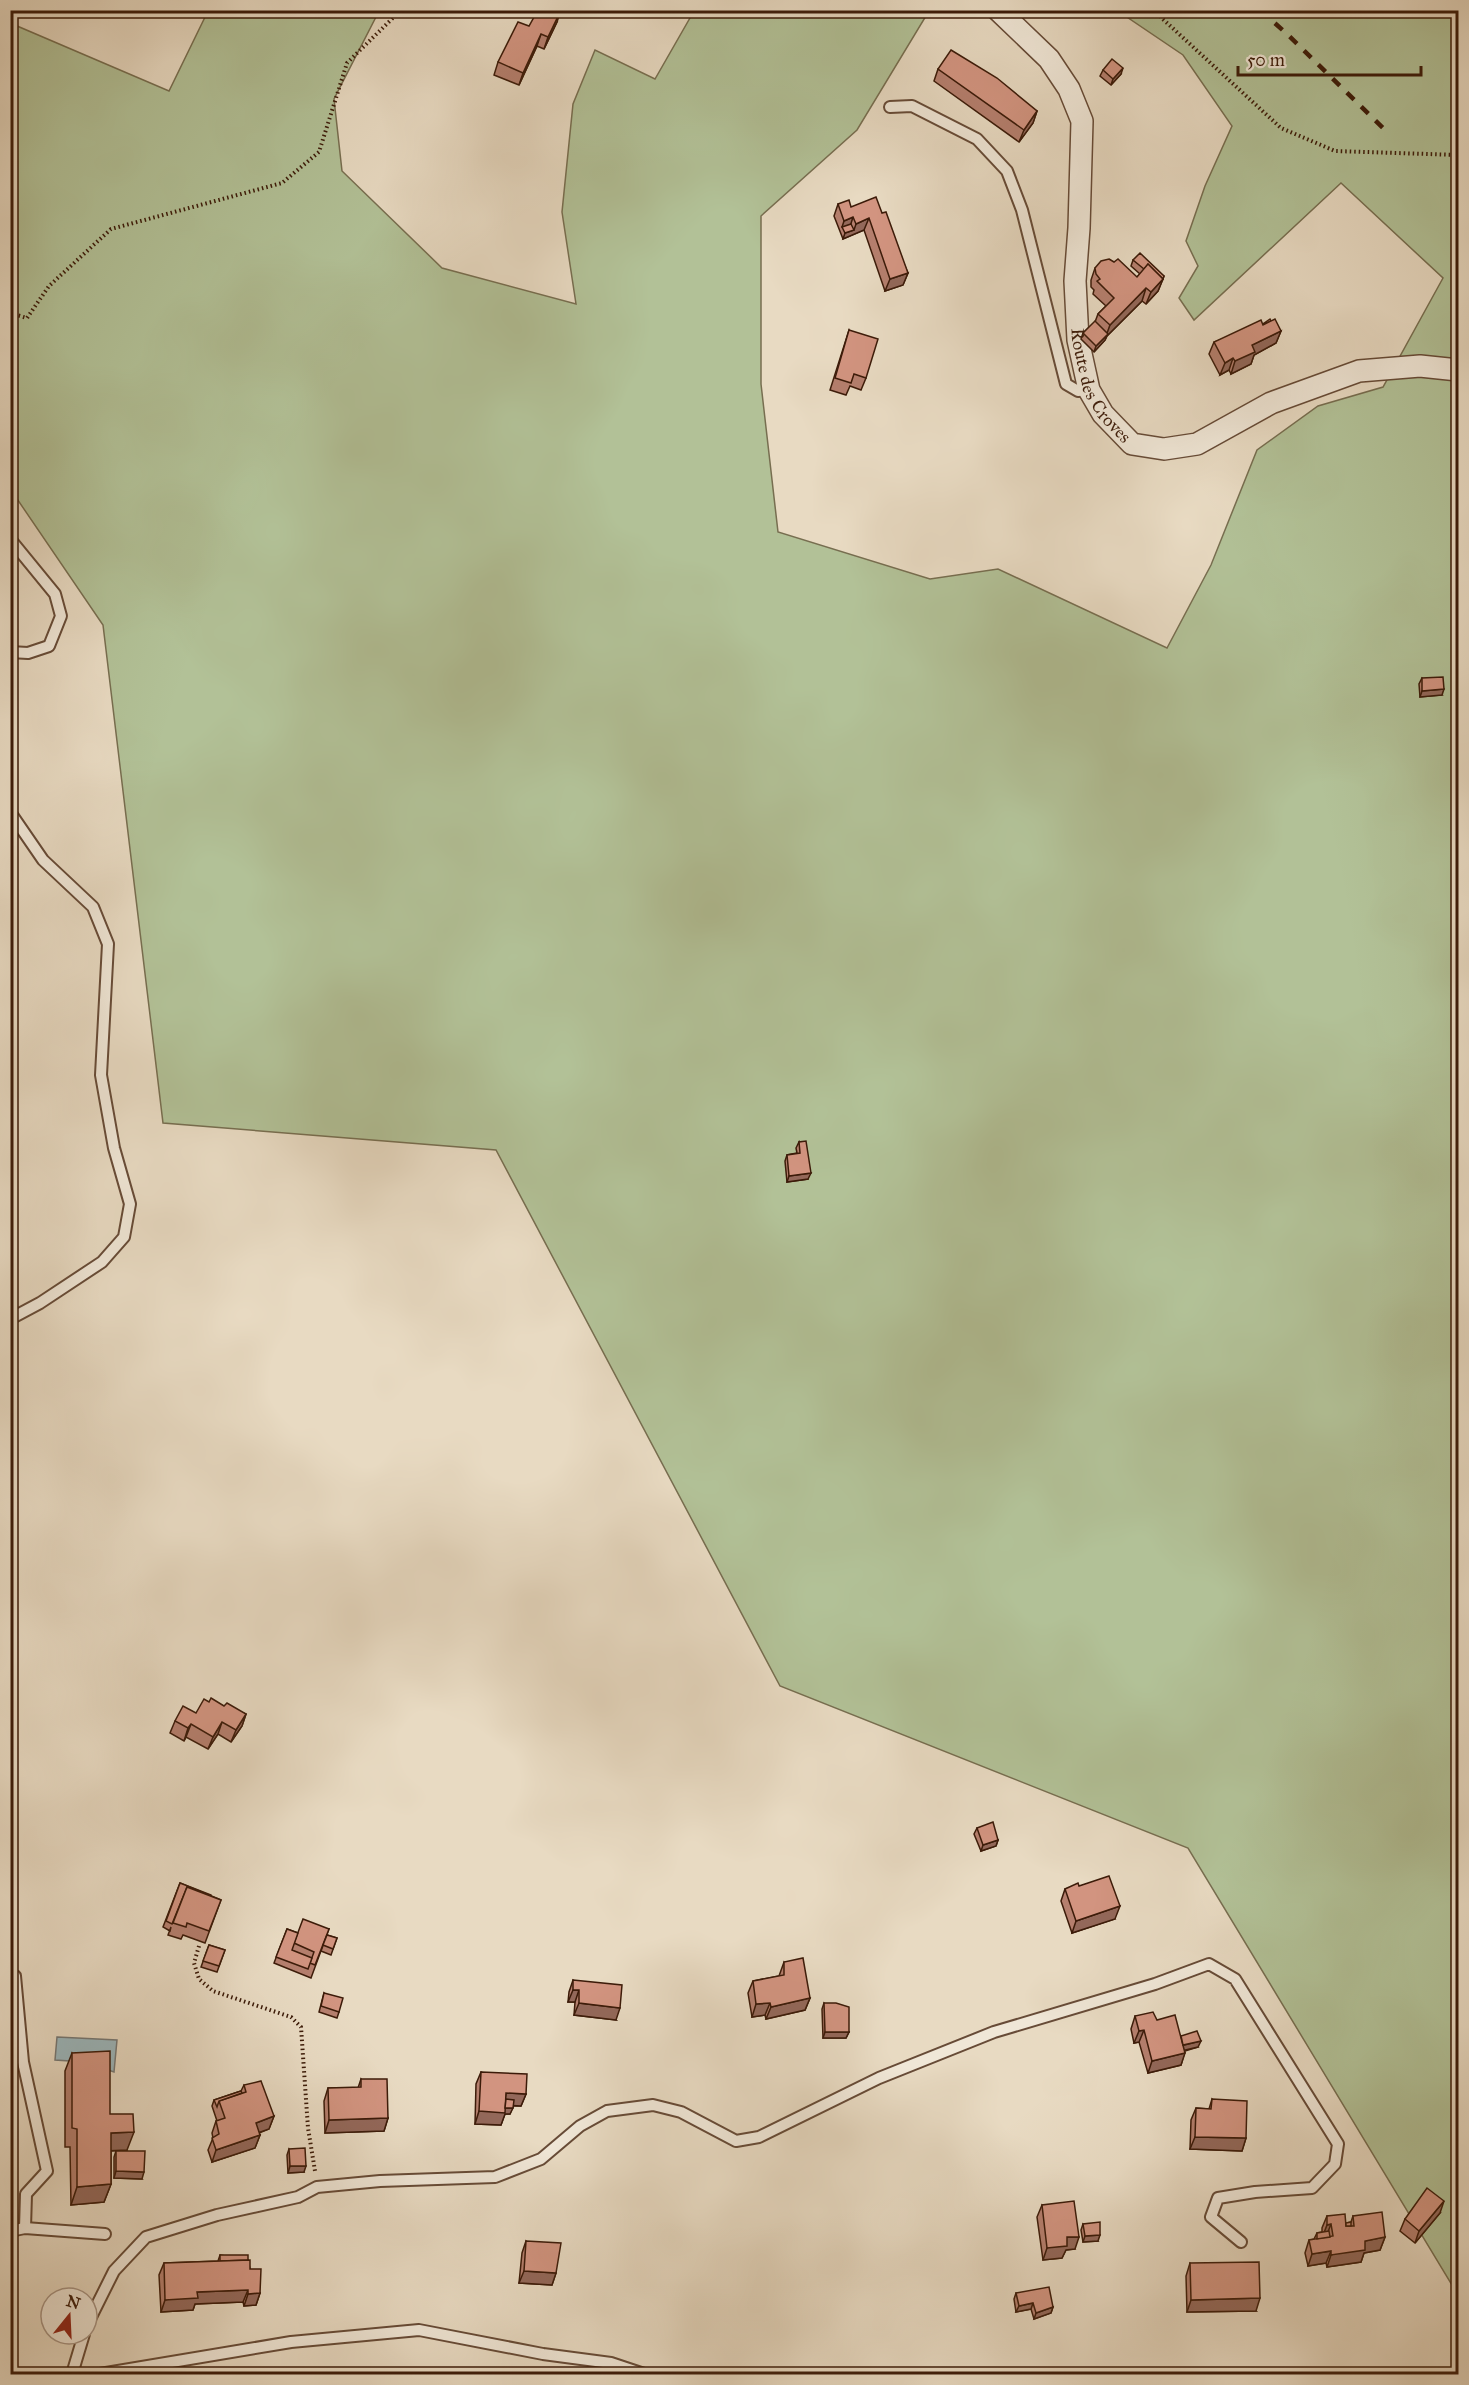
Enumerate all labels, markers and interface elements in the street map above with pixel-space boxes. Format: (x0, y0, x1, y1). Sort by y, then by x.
scale bar (1238, 39, 1421, 77)
text: 50 m (1247, 49, 1285, 71)
street label: Route des Croves (1066, 328, 1136, 447)
north arrow (39, 2286, 99, 2346)
text: N (64, 2291, 83, 2313)

